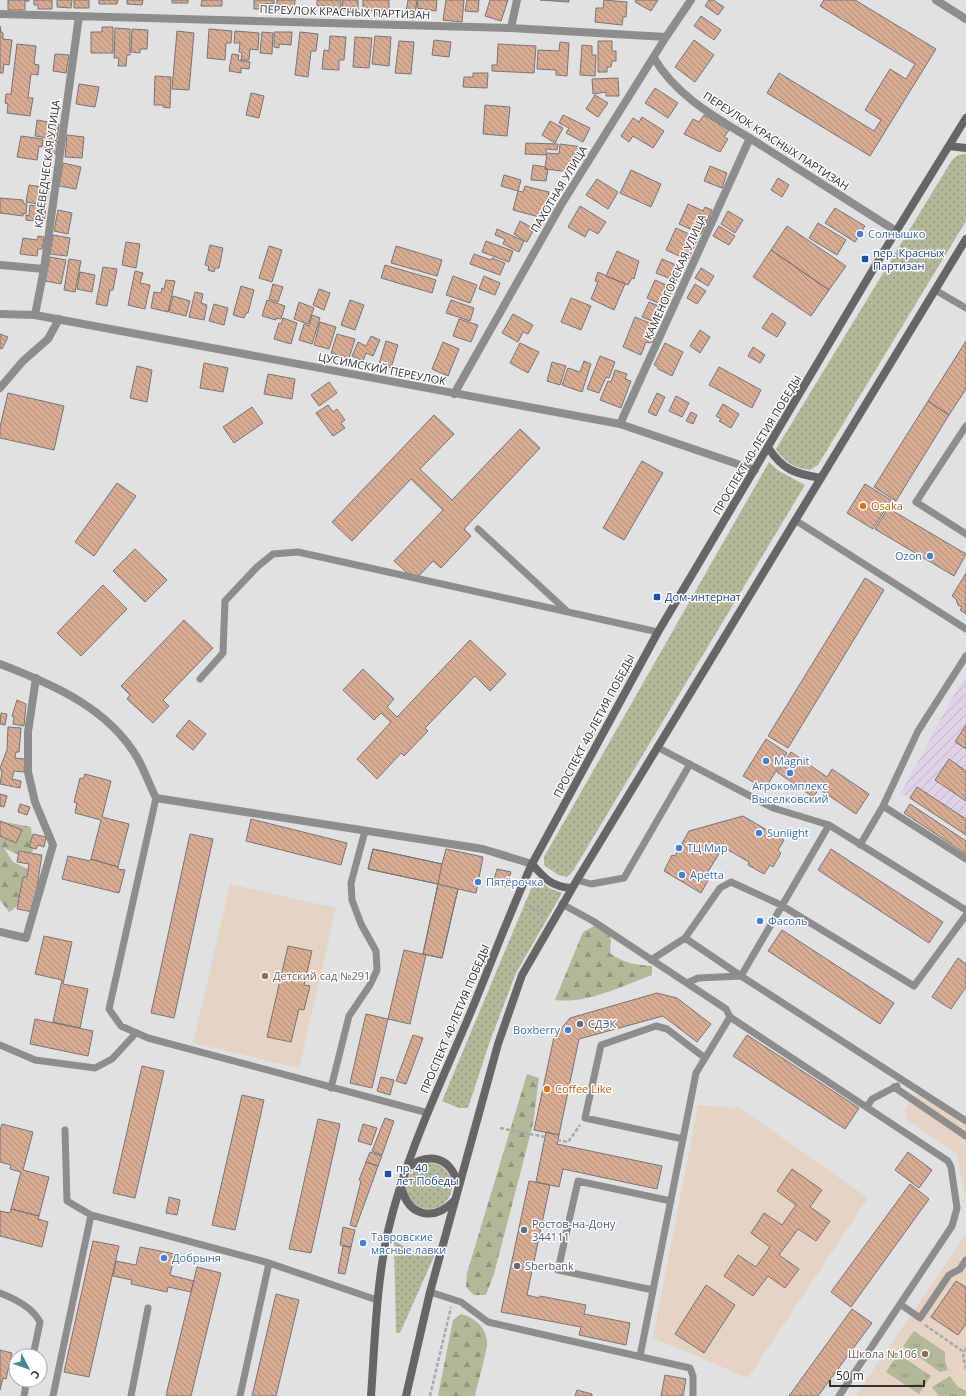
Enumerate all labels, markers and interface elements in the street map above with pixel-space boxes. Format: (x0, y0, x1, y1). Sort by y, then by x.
street label: ПЕРЕУЛОК КРАСНЫХ ПАРТИЗАН (259, 1, 431, 22)
street label: ПЕРЕУЛОК КРАСНЫХ ПАРТИЗАН (701, 88, 852, 193)
street label: КРАЕВЕДЧЕСКАЯ УЛИЦА (30, 99, 63, 229)
street label: ПАХОТНАЯ УЛИЦА (527, 143, 590, 235)
street label: КАМЕНОГОРСКАЯ УЛИЦА (640, 212, 709, 342)
place label: Солнышко (868, 226, 926, 241)
marker: Солнышко (855, 229, 865, 239)
place label: пер. Красных Партизан (873, 245, 945, 273)
marker: пер. Красных Партизан (860, 254, 870, 264)
street label: ЦУСИМСКИЙ ПЕРЕУЛОК (317, 349, 448, 388)
street label: ПРОСПЕКТ 40-ЛЕТИЯ ПОБЕДЫ (709, 372, 804, 517)
place label: Osaka (871, 498, 903, 513)
marker: Osaka (858, 501, 868, 511)
place label: Ozon (895, 548, 922, 563)
marker: Ozon (925, 551, 935, 561)
place label: Дом-интернат (665, 589, 741, 604)
marker: Дом-интернат (652, 592, 662, 602)
street label: ПРОСПЕКТ 40-ЛЕТИЯ ПОБЕДЫ (549, 651, 638, 800)
place label: Magnit (774, 753, 810, 768)
marker: Magnit (761, 756, 771, 766)
marker: Агрокомплекс Выселковский (785, 768, 795, 778)
place label: Агрокомплекс Выселковский (752, 778, 828, 806)
place label: Sunlight (767, 825, 809, 840)
marker: Sunlight (754, 828, 764, 838)
place label: ТЦ Мир (687, 840, 728, 855)
marker: ТЦ Мир (674, 843, 684, 853)
place label: Apetta (690, 867, 724, 882)
marker: Apetta (677, 870, 687, 880)
place label: Пятёрочка (486, 874, 543, 889)
marker: Пятёрочка (473, 877, 483, 887)
place label: Фасоль (768, 913, 808, 928)
marker: Фасоль (755, 916, 765, 926)
street label: ПРОСПЕКТ 40-ЛЕТИЯ ПОБЕДЫ (416, 942, 493, 1096)
place label: Детский сад №291 (273, 968, 370, 983)
marker: Детский сад №291 (260, 971, 270, 981)
place label: СДЭК (588, 1016, 616, 1031)
marker: СДЭК (575, 1019, 585, 1029)
place label: Boxberry (513, 1022, 560, 1037)
marker: Boxberry (563, 1025, 573, 1035)
place label: Coffee Like (555, 1081, 612, 1096)
marker: Coffee Like (542, 1084, 552, 1094)
place label: пр. 40 лет Победы (396, 1160, 459, 1188)
marker: пр. 40 лет Победы (383, 1169, 393, 1179)
place label: Ростов-на-Дону 344111 (532, 1216, 616, 1244)
marker: Ростов-на-Дону 344111 (519, 1225, 529, 1235)
place label: Тавровские мясные лавки (371, 1229, 446, 1257)
marker: Тавровские мясные лавки (358, 1238, 368, 1248)
place label: Добрыня (172, 1250, 221, 1265)
marker: Добрыня (159, 1253, 169, 1263)
place label: Sberbank (525, 1258, 574, 1273)
marker: Sberbank (512, 1261, 522, 1271)
place label: Школа №106 (848, 1346, 917, 1361)
north arrow (8, 1348, 48, 1388)
marker: Школа №106 (920, 1349, 930, 1359)
scale bar (830, 1362, 924, 1388)
text: С (28, 1367, 44, 1382)
text: 50 m (836, 1367, 864, 1384)

